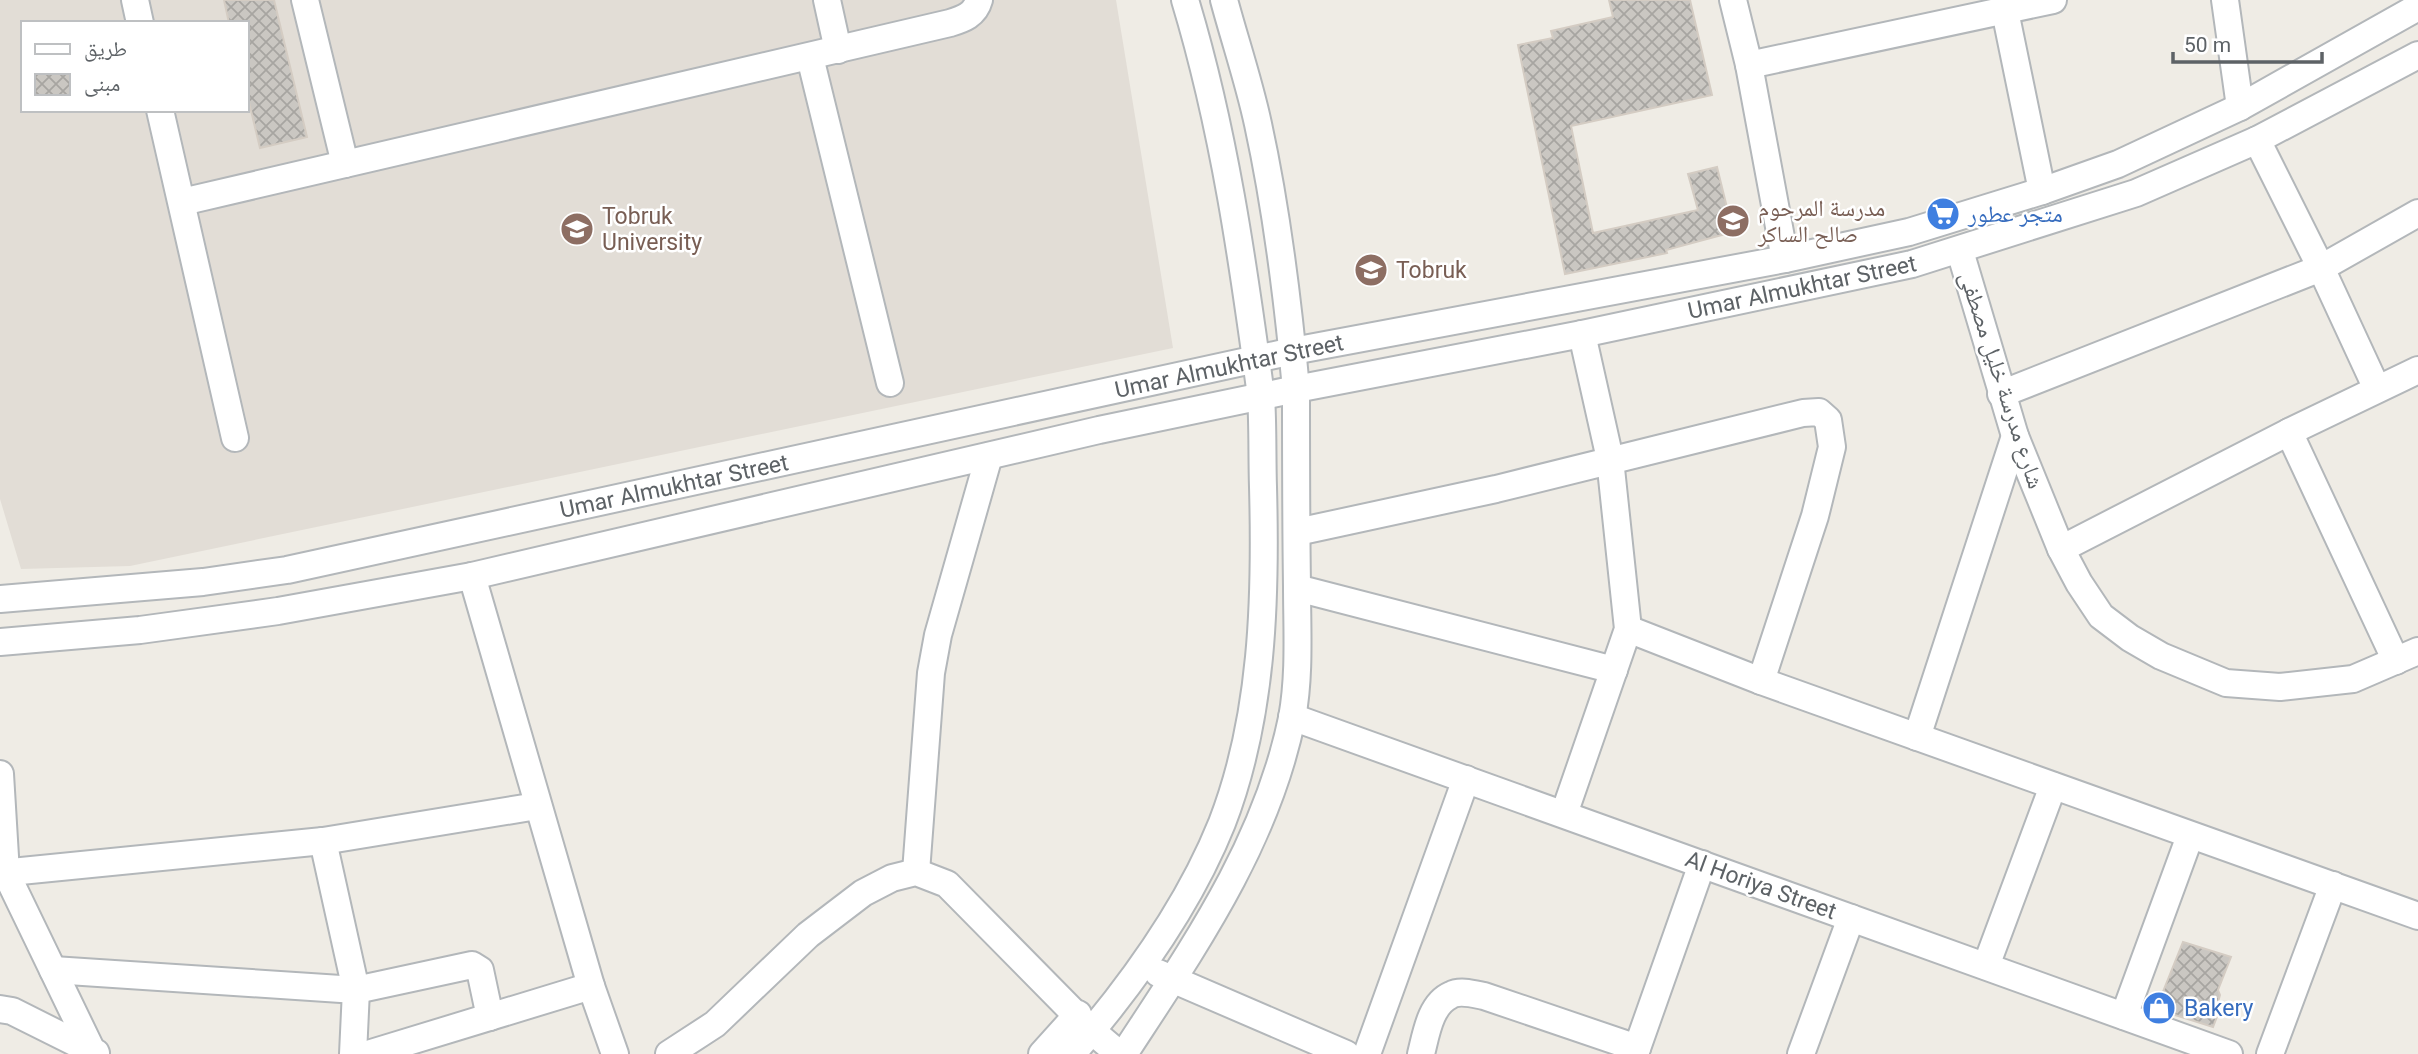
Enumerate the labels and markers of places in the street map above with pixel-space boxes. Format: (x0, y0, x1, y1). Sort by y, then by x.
place label: مدرسة المرحوم صالح الساكر (1757, 195, 1885, 249)
supermarket icon: متجر عطور (1924, 195, 1962, 233)
place label: متجر عطور (1967, 201, 2063, 228)
school or university icon: مدرسة المرحوم صالح الساكر (1714, 202, 1752, 240)
place label: Tobruk University (602, 203, 702, 256)
school or university icon: Tobruk University (558, 210, 596, 248)
school or university icon: Tobruk (1352, 251, 1390, 289)
place label: Tobruk (1396, 257, 1467, 284)
shop icon: Bakery (2140, 989, 2178, 1027)
place label: Bakery (2184, 995, 2253, 1022)

